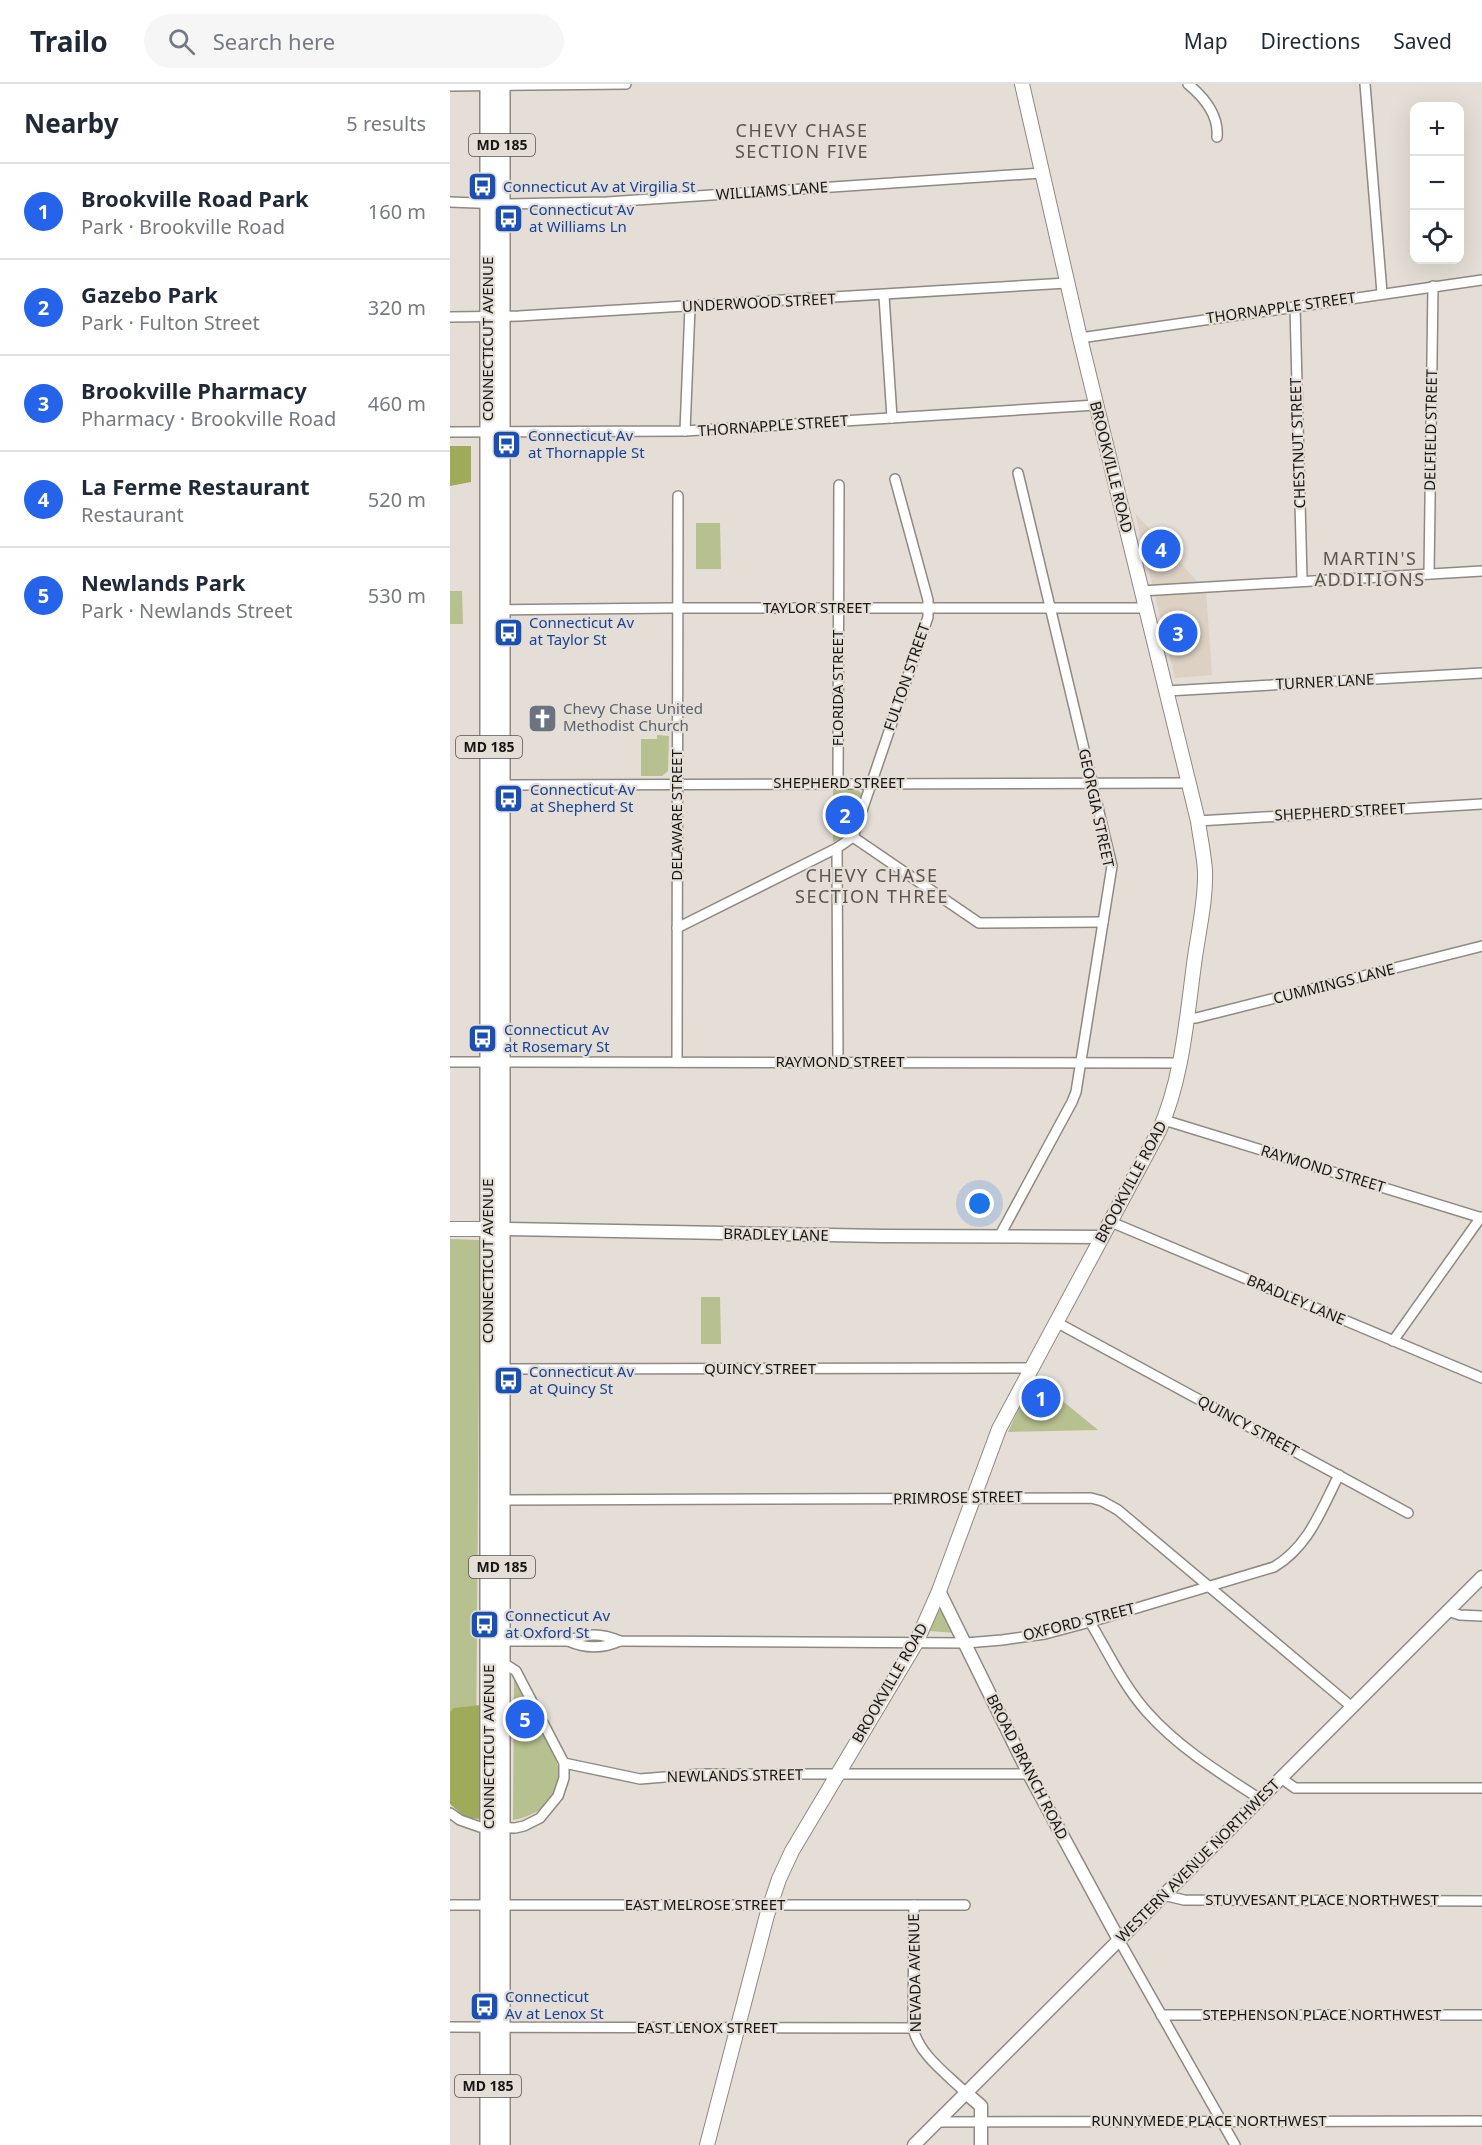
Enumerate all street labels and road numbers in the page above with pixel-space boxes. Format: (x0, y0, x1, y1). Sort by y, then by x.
road number: MD 185 (469, 134, 535, 156)
street label: WILLIAMS LANE (715, 176, 829, 204)
street label: CONNECTICUT AVENUE (477, 257, 497, 421)
street label: THORNAPPLE STREET (1205, 287, 1357, 327)
street label: UNDERWOOD STREET (682, 288, 837, 316)
street label: DELFIELD STREET (1419, 368, 1441, 491)
street label: CHESTNUT STREET (1285, 377, 1309, 509)
street label: BROOKVILLE ROAD (1086, 399, 1138, 535)
street label: THORNAPPLE STREET (697, 410, 849, 440)
street label: TAYLOR STREET (763, 597, 872, 617)
street label: FULTON STREET (878, 620, 934, 733)
street label: FLORIDA STREET (827, 629, 847, 746)
street label: TURNER LANE (1275, 668, 1375, 694)
road number: MD 185 (456, 736, 522, 758)
street label: GEORGIA STREET (1075, 747, 1119, 870)
street label: DELAWARE STREET (666, 749, 686, 881)
street label: SHEPHERD STREET (773, 772, 905, 792)
street label: SHEPHERD STREET (1274, 798, 1407, 824)
street label: CUMMINGS LANE (1271, 958, 1397, 1008)
street label: RAYMOND STREET (775, 1051, 905, 1071)
street label: BROOKVILLE ROAD (1090, 1117, 1171, 1246)
street label: RAYMOND STREET (1259, 1140, 1389, 1197)
street label: CONNECTICUT AVENUE (477, 1179, 497, 1343)
street label: BRADLEY LANE (723, 1223, 829, 1245)
street label: BRADLEY LANE (1244, 1269, 1349, 1329)
street label: QUINCY STREET (704, 1358, 817, 1378)
street label: QUINCY STREET (1194, 1390, 1303, 1461)
street label: PRIMROSE STREET (893, 1486, 1024, 1508)
road number: MD 185 (469, 1556, 535, 1578)
street label: OXFORD STREET (1021, 1597, 1138, 1645)
street label: BROOKVILLE ROAD (847, 1619, 932, 1746)
street label: CONNECTICUT AVENUE (478, 1665, 498, 1829)
street label: BROAD BRANCH ROAD (982, 1690, 1073, 1843)
street label: NEWLANDS STREET (667, 1764, 804, 1786)
street label: WESTERN AVENUE NORTHWEST (1111, 1774, 1284, 1946)
street label: STUYVESANT PLACE NORTHWEST (1205, 1889, 1439, 1909)
street label: EAST MELROSE STREET (625, 1894, 786, 1914)
street label: NEVADA AVENUE (903, 1913, 925, 2033)
street label: STEPHENSON PLACE NORTHWEST (1203, 2004, 1442, 2024)
street label: EAST LENOX STREET (636, 2017, 778, 2037)
road number: MD 185 (455, 2075, 521, 2097)
street label: RUNNYMEDE PLACE NORTHWEST (1091, 2110, 1327, 2130)

